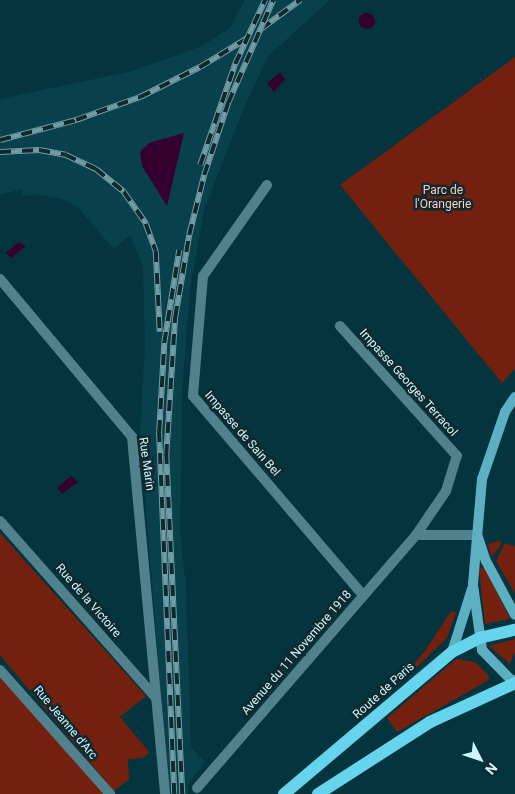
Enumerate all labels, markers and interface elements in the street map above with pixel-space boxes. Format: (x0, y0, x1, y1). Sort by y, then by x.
park label: Parc de l'Orangerie (415, 184, 471, 212)
street label: Impasse Georges Terracol (356, 326, 460, 440)
street label: Impasse de Sain Bel (201, 389, 283, 479)
street label: Rue Marin (135, 436, 157, 492)
street label: Rue de la Victoire (52, 561, 124, 641)
street label: Avenue du 11 Novembre 1918 (239, 588, 355, 718)
street label: Route de Paris (350, 660, 418, 722)
street label: Rue Jeanne d'Arc (30, 683, 100, 763)
north arrow (455, 734, 505, 784)
text: N (482, 760, 501, 778)

